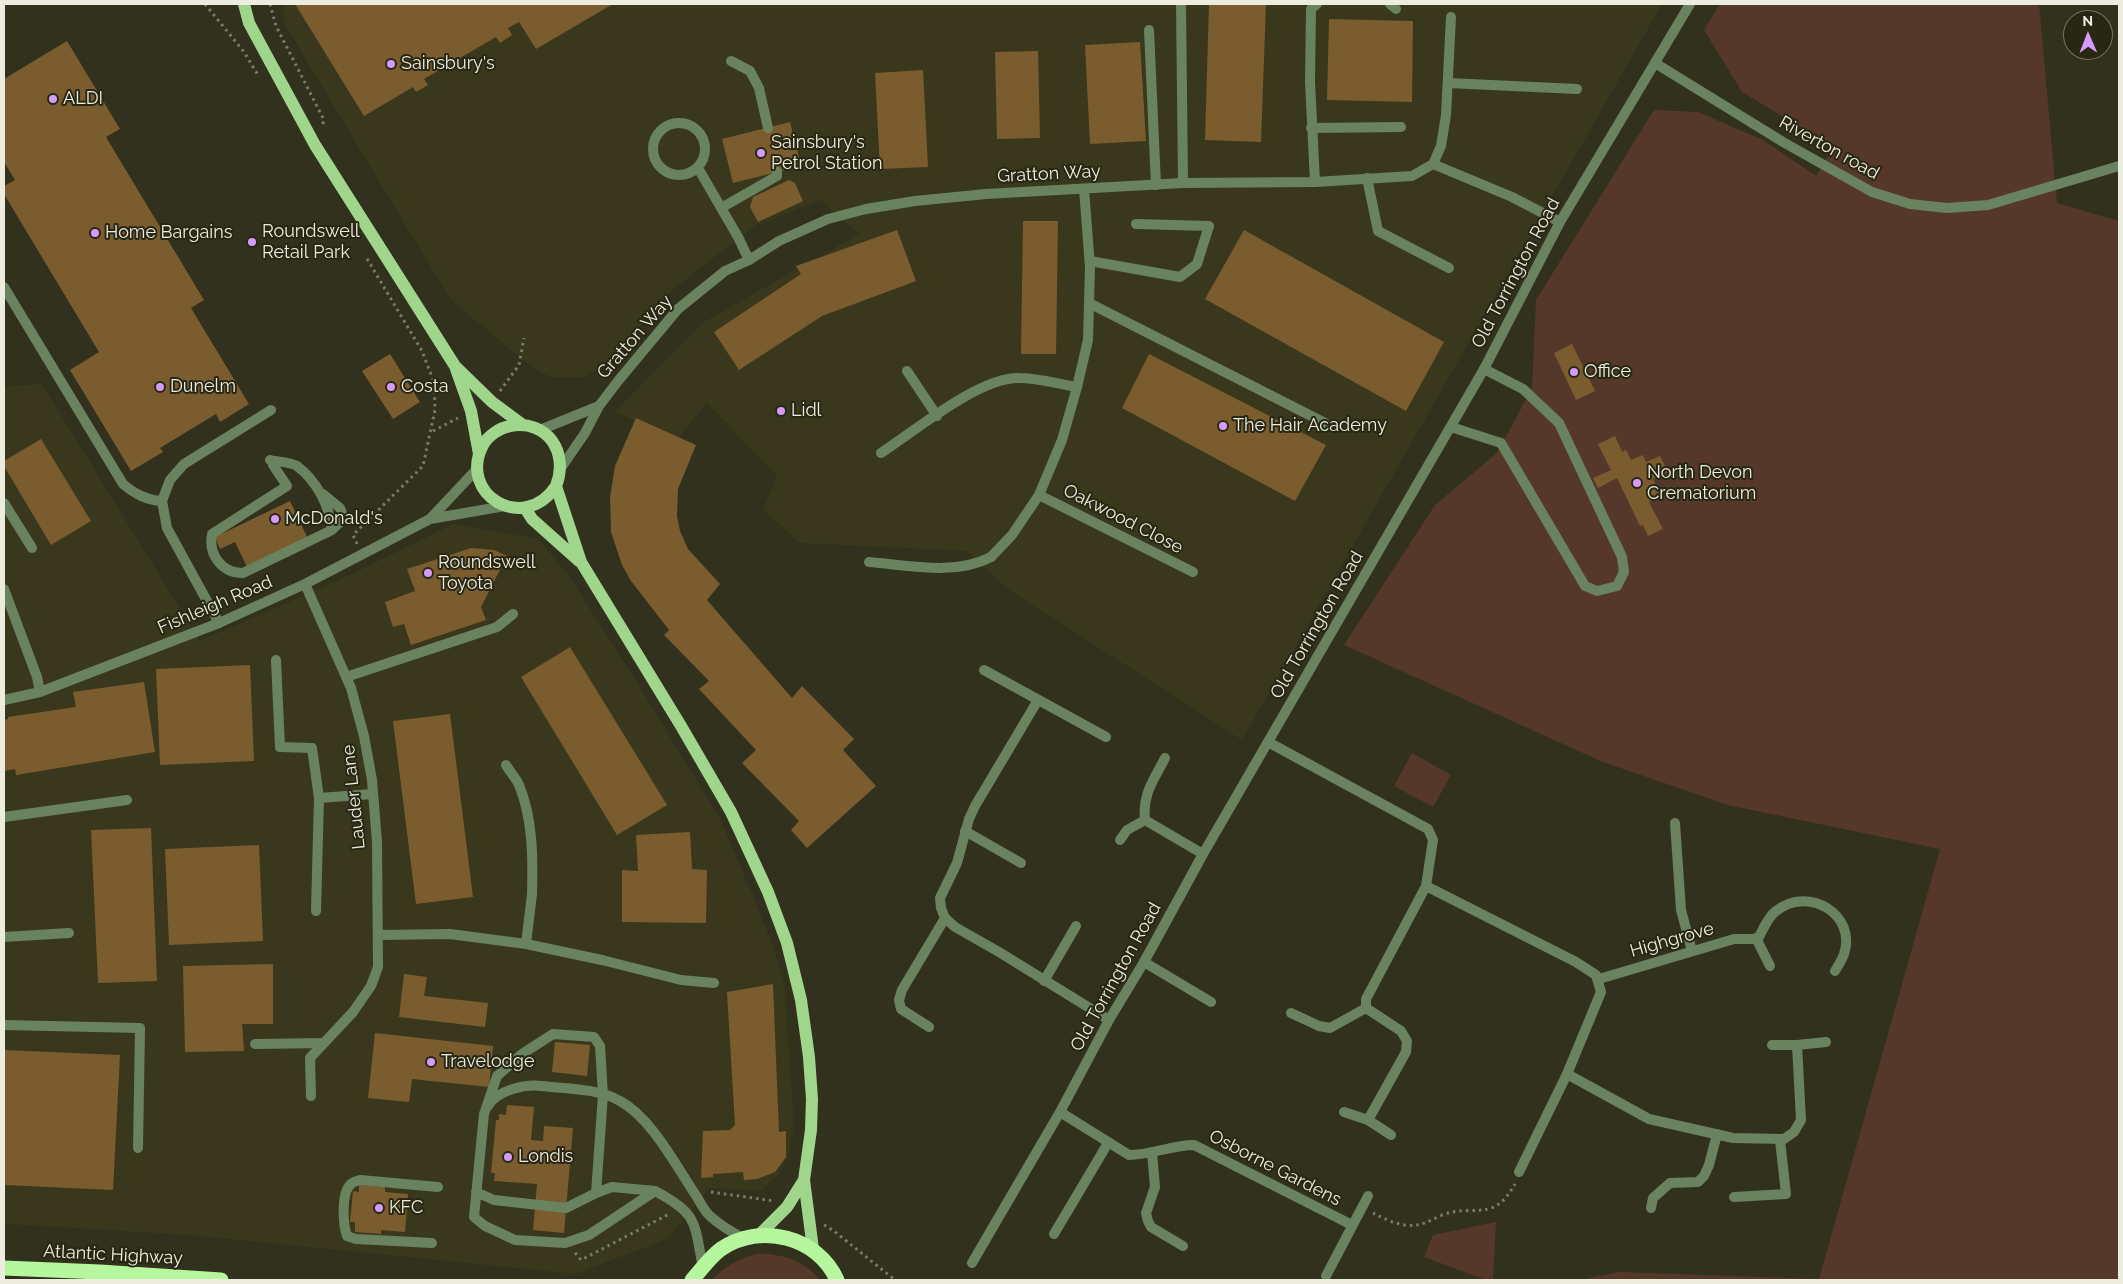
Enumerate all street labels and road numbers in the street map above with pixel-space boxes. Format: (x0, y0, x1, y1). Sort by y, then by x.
street label: Riverton road (1775, 112, 1883, 184)
street label: Gratton Way (997, 160, 1101, 188)
street label: Old Torrington Road (1467, 194, 1565, 352)
street label: Gratton Way (593, 291, 677, 383)
street label: Oakwood Close (1060, 480, 1186, 558)
street label: Old Torrington Road (1266, 547, 1368, 703)
street label: Fishleigh Road (154, 571, 276, 639)
street label: Lauder Lane (338, 744, 370, 850)
street label: Old Torrington Road (1066, 899, 1166, 1055)
street label: Highgrove (1628, 918, 1716, 962)
street label: Osborne Gardens (1205, 1125, 1345, 1211)
street label: Atlantic Highway (43, 1241, 183, 1269)

